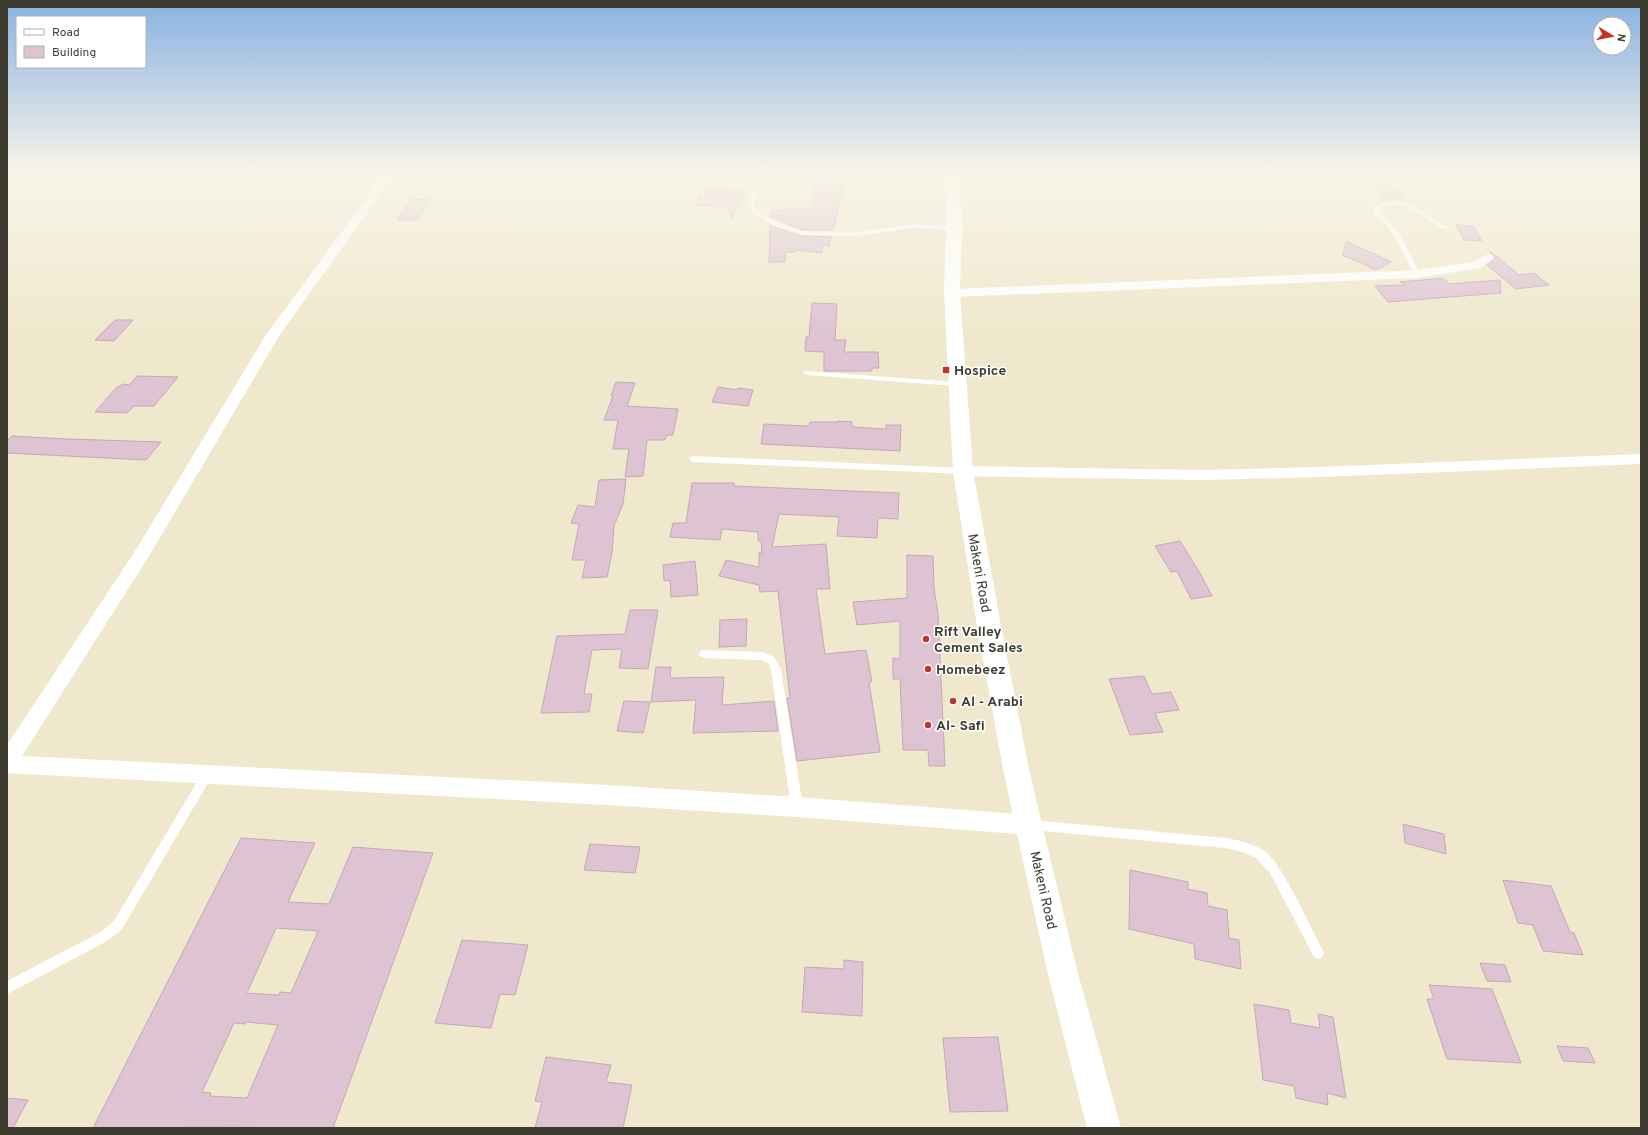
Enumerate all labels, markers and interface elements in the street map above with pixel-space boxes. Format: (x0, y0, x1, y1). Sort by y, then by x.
legend (16, 16, 146, 68)
north arrow (1592, 16, 1632, 56)
text: Road (52, 25, 80, 41)
text: N (1613, 32, 1628, 43)
text: Building (52, 45, 96, 61)
place label: Hospice (954, 363, 1006, 380)
marker: Hospice (941, 365, 951, 375)
street label: Makeni Road (963, 532, 994, 614)
place label: Rift Valley Cement Sales (934, 624, 1023, 657)
marker: Rift Valley Cement Sales (921, 634, 931, 644)
place label: Homebeez (936, 662, 1006, 679)
marker: Homebeez (923, 664, 933, 674)
place label: Al - Arabi (961, 694, 1023, 711)
marker: Al - Arabi (948, 696, 958, 706)
place label: Al- Safi (936, 718, 985, 735)
marker: Al- Safi (923, 720, 933, 730)
street label: Makeni Road (1025, 849, 1060, 931)

